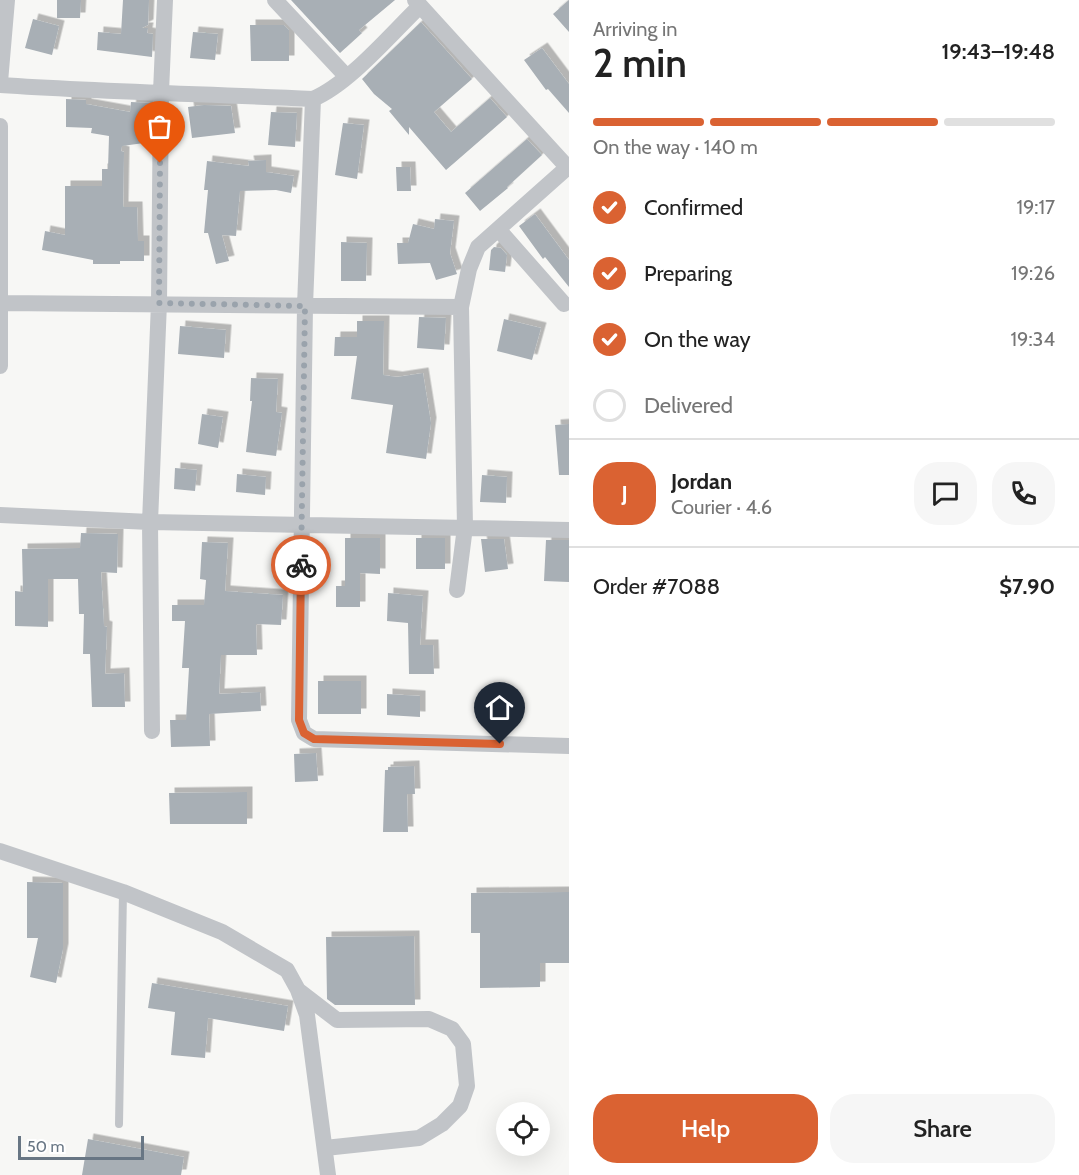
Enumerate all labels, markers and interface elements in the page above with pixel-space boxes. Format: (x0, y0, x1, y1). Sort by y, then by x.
text: Arriving in (593, 17, 677, 41)
text: 19:43–19:48 (941, 38, 1055, 65)
text: 2 min (593, 39, 687, 87)
pin (134, 101, 185, 163)
icon: bag (143, 110, 176, 143)
text: On the way · 140 m (593, 135, 758, 159)
icon: check (593, 191, 626, 224)
text: Confirmed (644, 194, 743, 221)
text: 19:17 (1016, 195, 1055, 219)
icon: check (593, 257, 626, 290)
text: Preparing (644, 260, 732, 287)
text: 19:26 (1011, 261, 1055, 285)
icon: check (593, 323, 626, 356)
text: On the way (644, 326, 751, 353)
text: 19:34 (1011, 327, 1055, 351)
text: Delivered (644, 392, 733, 419)
button: chat (914, 462, 977, 525)
button: phone (992, 462, 1055, 525)
text: Jordan (671, 468, 732, 495)
text: J (621, 480, 628, 507)
text: Courier · 4.6 (671, 495, 772, 519)
courier (271, 535, 331, 595)
icon: bike (285, 549, 318, 582)
text: Order #7088 (593, 573, 720, 600)
text: $7.90 (999, 573, 1055, 600)
pin (474, 682, 525, 744)
icon: home (483, 691, 516, 724)
button: Help (593, 1094, 818, 1163)
button: Share (830, 1094, 1055, 1163)
map controls (496, 1102, 550, 1156)
button: locate (496, 1102, 550, 1156)
scale bar (18, 1133, 144, 1160)
text: 50 m (27, 1137, 64, 1156)

